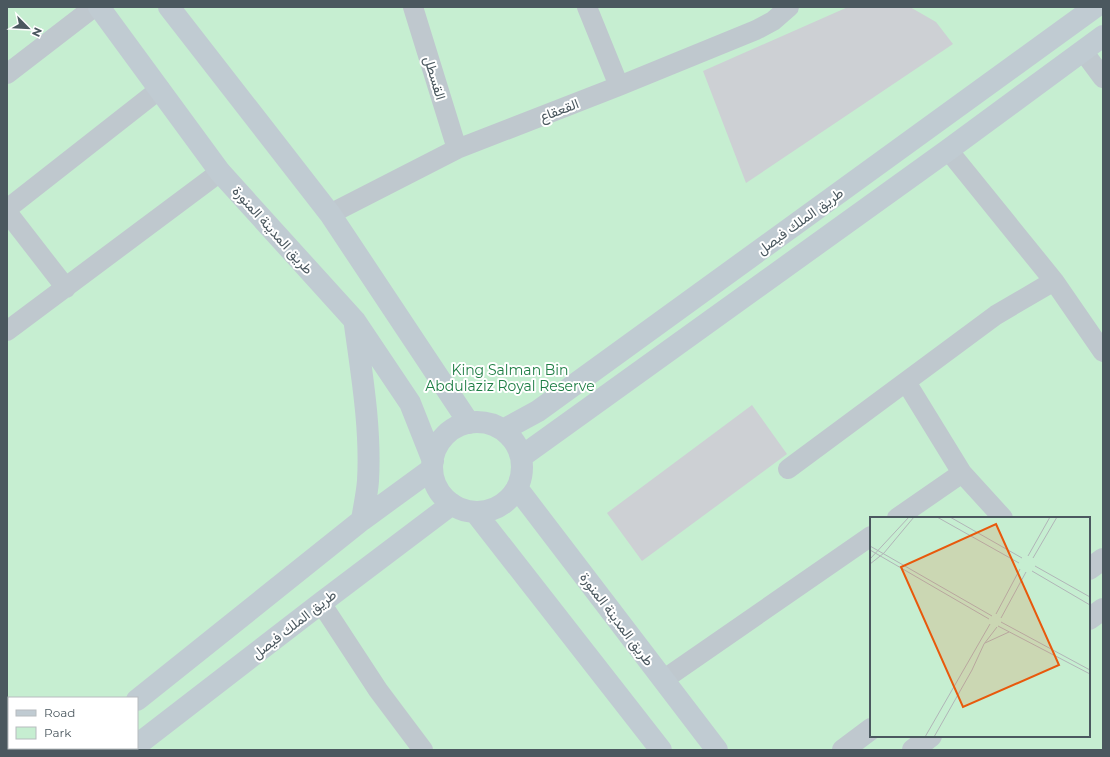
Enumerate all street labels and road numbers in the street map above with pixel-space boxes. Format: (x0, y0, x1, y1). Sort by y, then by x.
street label: القسطل (420, 54, 450, 102)
street label: القعقاع (537, 94, 582, 128)
street label: طريق المدينة المنورة (229, 182, 317, 278)
street label: طريق الملك فيصل (753, 184, 847, 258)
street label: طريق المدينة المنورة (576, 569, 658, 669)
street label: طريق الملك فيصل (248, 585, 340, 663)

